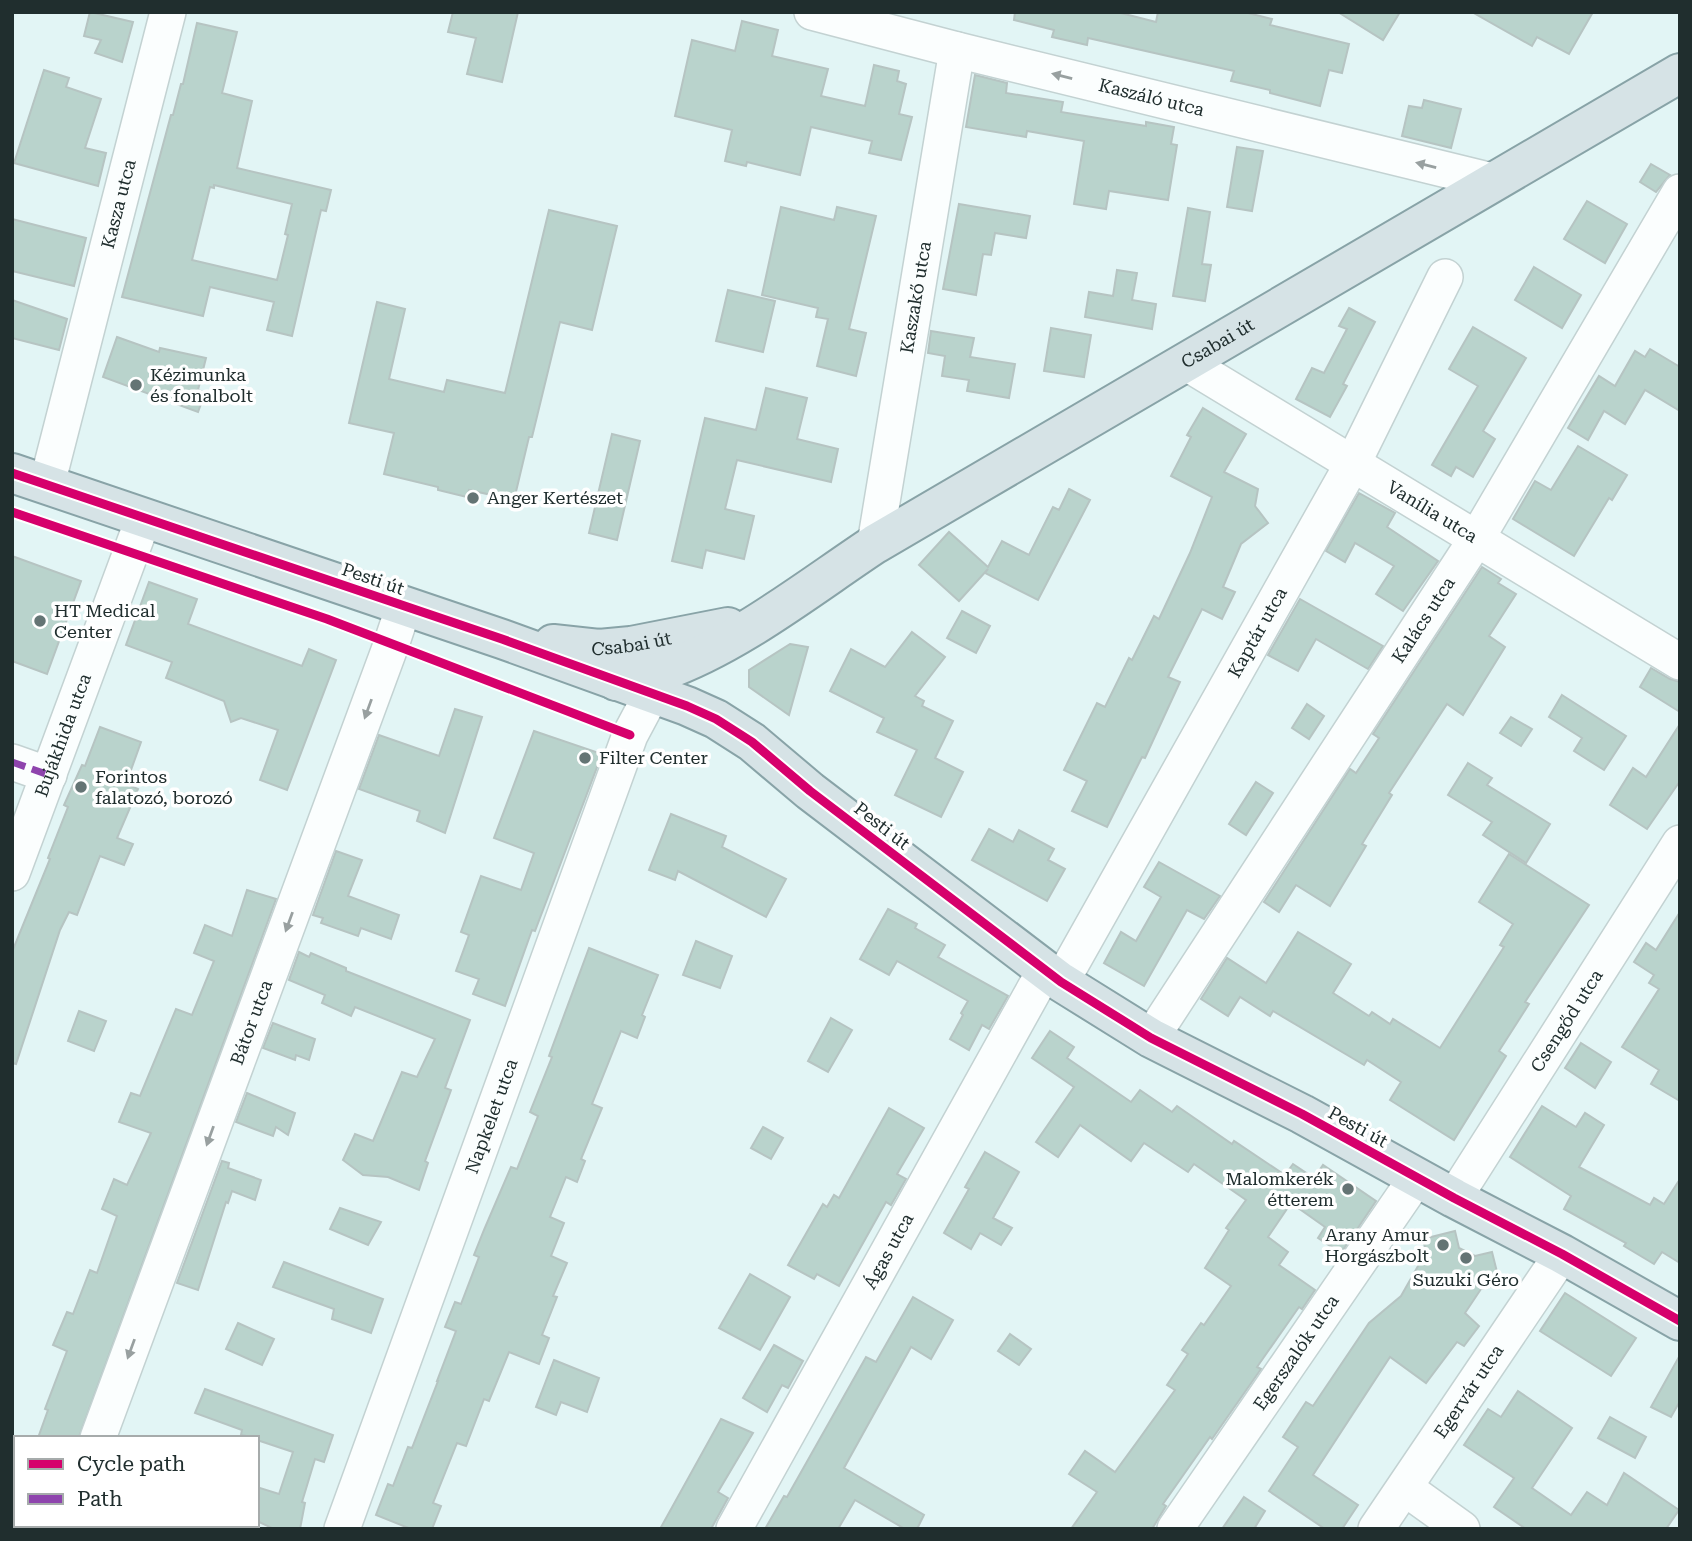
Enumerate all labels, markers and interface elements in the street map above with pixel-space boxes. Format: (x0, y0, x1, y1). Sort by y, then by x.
one-way arrow (1051, 70, 1073, 81)
street label: Kaszáló utca (1097, 74, 1207, 120)
street label: Kasza utca (97, 157, 140, 251)
one-way arrow (1414, 159, 1436, 170)
street label: Kaszakő utca (896, 239, 935, 355)
street label: Csabai út (1177, 313, 1258, 373)
place label: Kézimunka és fonalbolt (150, 364, 253, 406)
marker: Kézimunka és fonalbolt (128, 377, 144, 393)
street label: Vanília utca (1383, 476, 1482, 547)
place label: Anger Kertészet (487, 487, 623, 508)
marker: Anger Kertészet (465, 490, 481, 506)
street label: Pesti út (339, 558, 407, 599)
street label: Kalács utca (1387, 572, 1459, 667)
street label: Kaptár utca (1223, 583, 1291, 681)
place label: HT Medical Center (54, 600, 156, 642)
marker: HT Medical Center (32, 613, 48, 629)
street label: Csabai út (590, 627, 673, 660)
street label: Bujákhida utca (30, 670, 95, 800)
one-way arrow (362, 698, 373, 719)
place label: Filter Center (599, 747, 708, 768)
marker: Filter Center (577, 750, 593, 766)
place label: Forintos falatozó, borozó (95, 766, 233, 808)
marker: Forintos falatozó, borozó (73, 779, 89, 795)
street label: Pesti út (850, 797, 914, 854)
one-way arrow (283, 912, 294, 933)
street label: Csengőd utca (1526, 965, 1607, 1076)
street label: Bátor utca (226, 977, 276, 1068)
street label: Napkelet utca (461, 1056, 522, 1176)
street label: Pesti út (1325, 1102, 1392, 1152)
one-way arrow (204, 1125, 215, 1146)
place label: Malomkerék étterem (1225, 1168, 1334, 1210)
marker: Malomkerék étterem (1340, 1181, 1356, 1197)
street label: Ágas utca (859, 1209, 918, 1292)
place label: Arany Amur Horgászbolt (1325, 1224, 1429, 1266)
marker: Arany Amur Horgászbolt (1435, 1237, 1451, 1253)
marker: Suzuki Géro (1458, 1250, 1474, 1266)
place label: Suzuki Géro (1413, 1269, 1519, 1290)
street label: Egerszalók utca (1249, 1290, 1343, 1414)
one-way arrow (125, 1338, 136, 1359)
street label: Egervár utca (1430, 1340, 1508, 1442)
legend (14, 1436, 259, 1527)
text: Cycle path (77, 1452, 186, 1476)
text: Path (77, 1487, 123, 1511)

